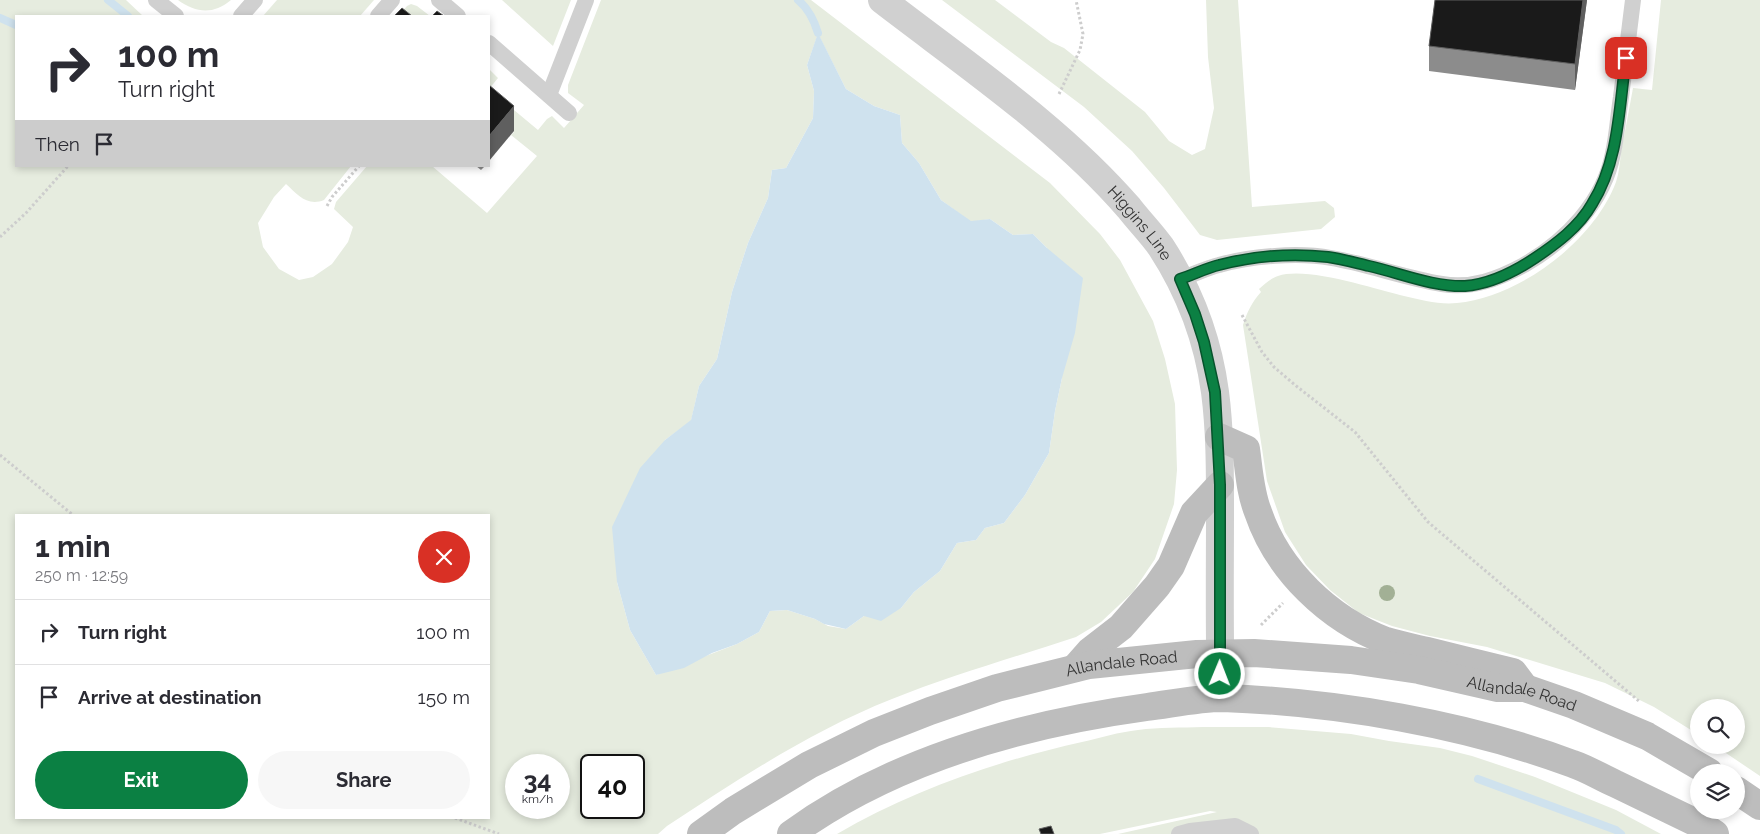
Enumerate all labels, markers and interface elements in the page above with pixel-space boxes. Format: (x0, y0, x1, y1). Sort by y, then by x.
text: 100 m (118, 34, 219, 75)
icon: right (35, 35, 100, 100)
pin (1605, 37, 1647, 79)
icon: arrive (1612, 44, 1640, 72)
text: Turn right (118, 76, 215, 102)
icon: arrive (90, 130, 118, 158)
text: Then (35, 133, 80, 155)
street label: Higgins Line (1104, 181, 1176, 264)
text: 1 min (35, 529, 111, 564)
button: close (418, 531, 470, 583)
text: 250 m · 12:59 (35, 566, 128, 585)
icon: right (35, 618, 63, 646)
text: Turn right (78, 621, 167, 643)
text: 100 m (416, 621, 470, 643)
street label: Allandale Road (1064, 647, 1178, 680)
position arrow (1193, 647, 1245, 699)
street label: Allandale Road (1465, 672, 1579, 715)
icon: arrive (35, 683, 63, 711)
text: Arrive at destination (78, 686, 262, 708)
text: 150 m (418, 686, 470, 708)
map controls (1690, 699, 1745, 819)
button: search (1690, 699, 1745, 754)
button: Exit (35, 751, 248, 809)
button: Share (258, 751, 470, 809)
speed limit sign: 40 (580, 754, 645, 819)
button: layers (1690, 764, 1745, 819)
text: 34 (523, 765, 552, 795)
text: km/h (522, 792, 553, 806)

